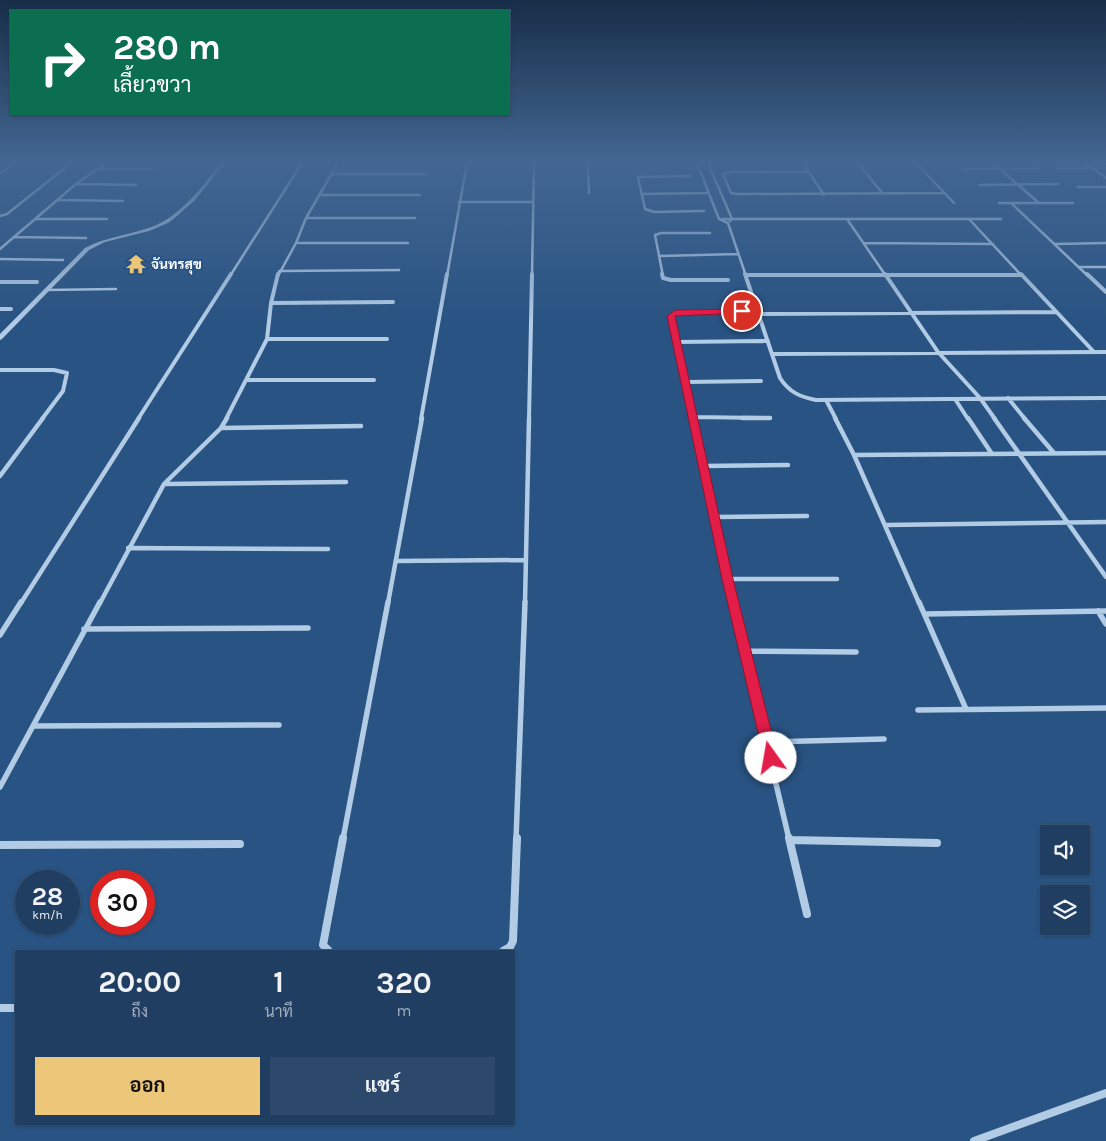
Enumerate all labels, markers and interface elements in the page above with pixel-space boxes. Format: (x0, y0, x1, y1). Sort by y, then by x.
text: 280 m (113, 27, 221, 68)
icon: right (30, 30, 95, 95)
text: เลี้ยวขวา (113, 72, 191, 98)
temple icon: จันทรสุข (125, 253, 147, 275)
place label: จันทรสุข (151, 256, 202, 275)
pin (721, 290, 763, 332)
icon: arrive (728, 297, 756, 325)
position arrow (744, 731, 796, 783)
map controls (1040, 825, 1090, 935)
button: sound (1040, 825, 1090, 875)
speed limit sign: 30 (90, 870, 155, 935)
text: 28 (32, 882, 63, 911)
button: layers (1040, 885, 1090, 935)
text: km/h (32, 908, 63, 922)
text: 20:00 (98, 964, 181, 1000)
text: 1 (273, 964, 284, 1000)
text: 320 (376, 965, 432, 1001)
text: m (396, 1001, 411, 1020)
text: ถึง (131, 1002, 148, 1021)
text: นาที (264, 1002, 293, 1021)
button: ออก (35, 1057, 260, 1115)
button: แชร์ (270, 1057, 495, 1115)

